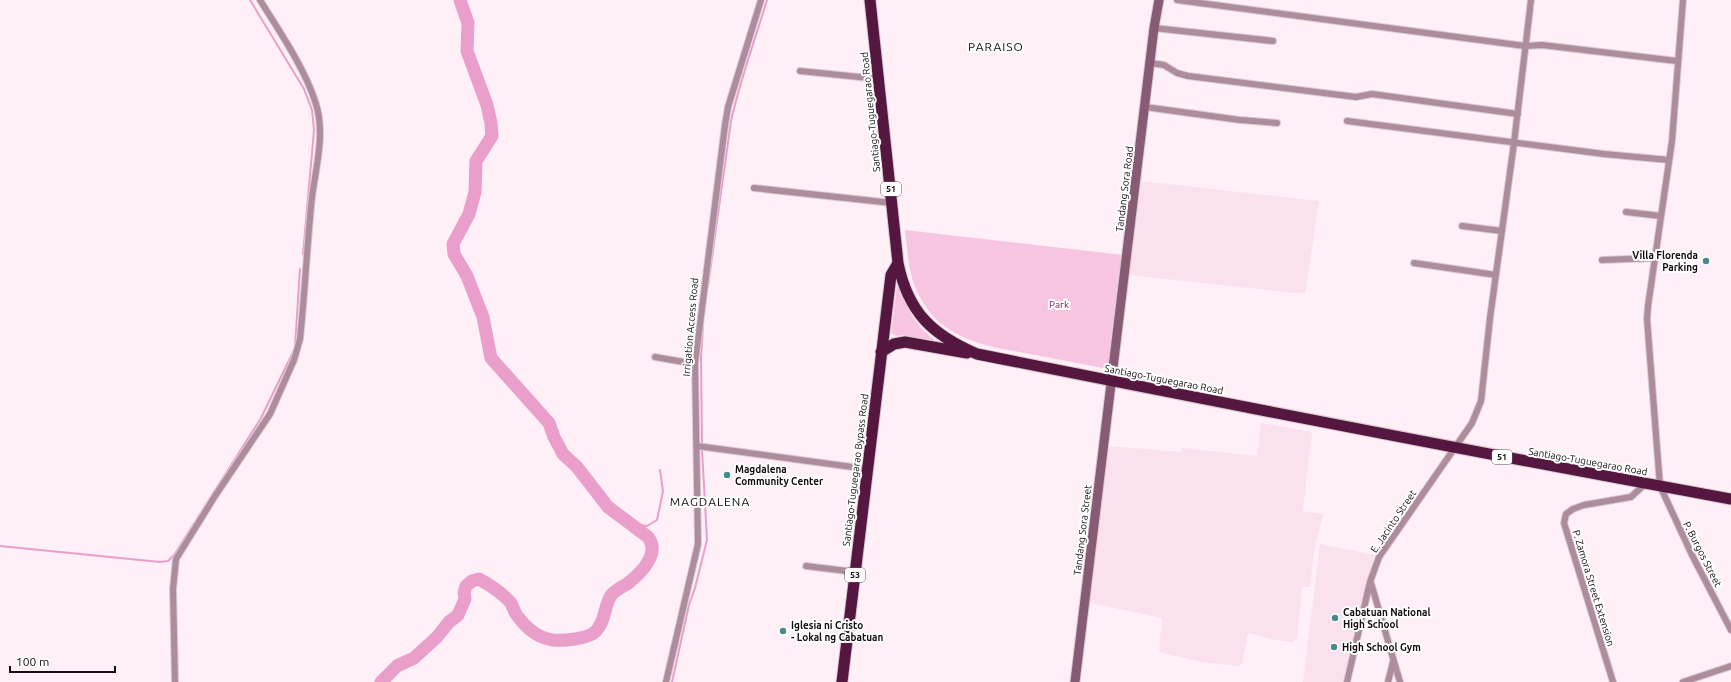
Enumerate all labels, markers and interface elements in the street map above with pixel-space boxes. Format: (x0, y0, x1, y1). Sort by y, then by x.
district label: PARAISO (968, 40, 1024, 53)
street label: Santiago-Tuguegarao Road (859, 51, 882, 173)
street label: Tandang Sora Road (1114, 146, 1135, 232)
road number: 51 (881, 182, 901, 196)
place label: Villa Florenda Parking (1632, 250, 1698, 273)
marker: Villa Florenda Parking (1701, 256, 1711, 266)
street label: Irrigation Access Road (681, 277, 700, 377)
park label: Park (1049, 299, 1069, 310)
street label: Santiago-Tuguegarao Road (1104, 363, 1224, 396)
street label: Santiago-Tuguegarao Bypass Road (841, 393, 870, 547)
street label: Santiago-Tuguegarao Road (1528, 446, 1648, 477)
road number: 51 (1492, 450, 1512, 464)
place label: Magdalena Community Center (735, 464, 824, 487)
marker: Magdalena Community Center (722, 470, 732, 480)
street label: Tandang Sora Street (1071, 484, 1094, 576)
street label: E. Jacinto Street (1368, 488, 1419, 555)
district label: MAGDALENA (670, 495, 750, 508)
street label: P. Burgos Street (1681, 520, 1724, 589)
street label: P. Zamora Street Extension (1571, 529, 1616, 648)
road number: 53 (845, 568, 865, 582)
place label: Cabatuan National High School (1343, 607, 1430, 630)
marker: Cabatuan National High School (1330, 613, 1340, 623)
place label: Iglesia ni Cristo - Lokal ng Cabatuan (791, 620, 884, 643)
marker: Iglesia ni Cristo - Lokal ng Cabatuan (778, 626, 788, 636)
marker: High School Gym (1329, 642, 1339, 652)
place label: High School Gym (1342, 642, 1421, 653)
scale bar (10, 648, 115, 674)
text: 100 m (16, 655, 49, 668)

